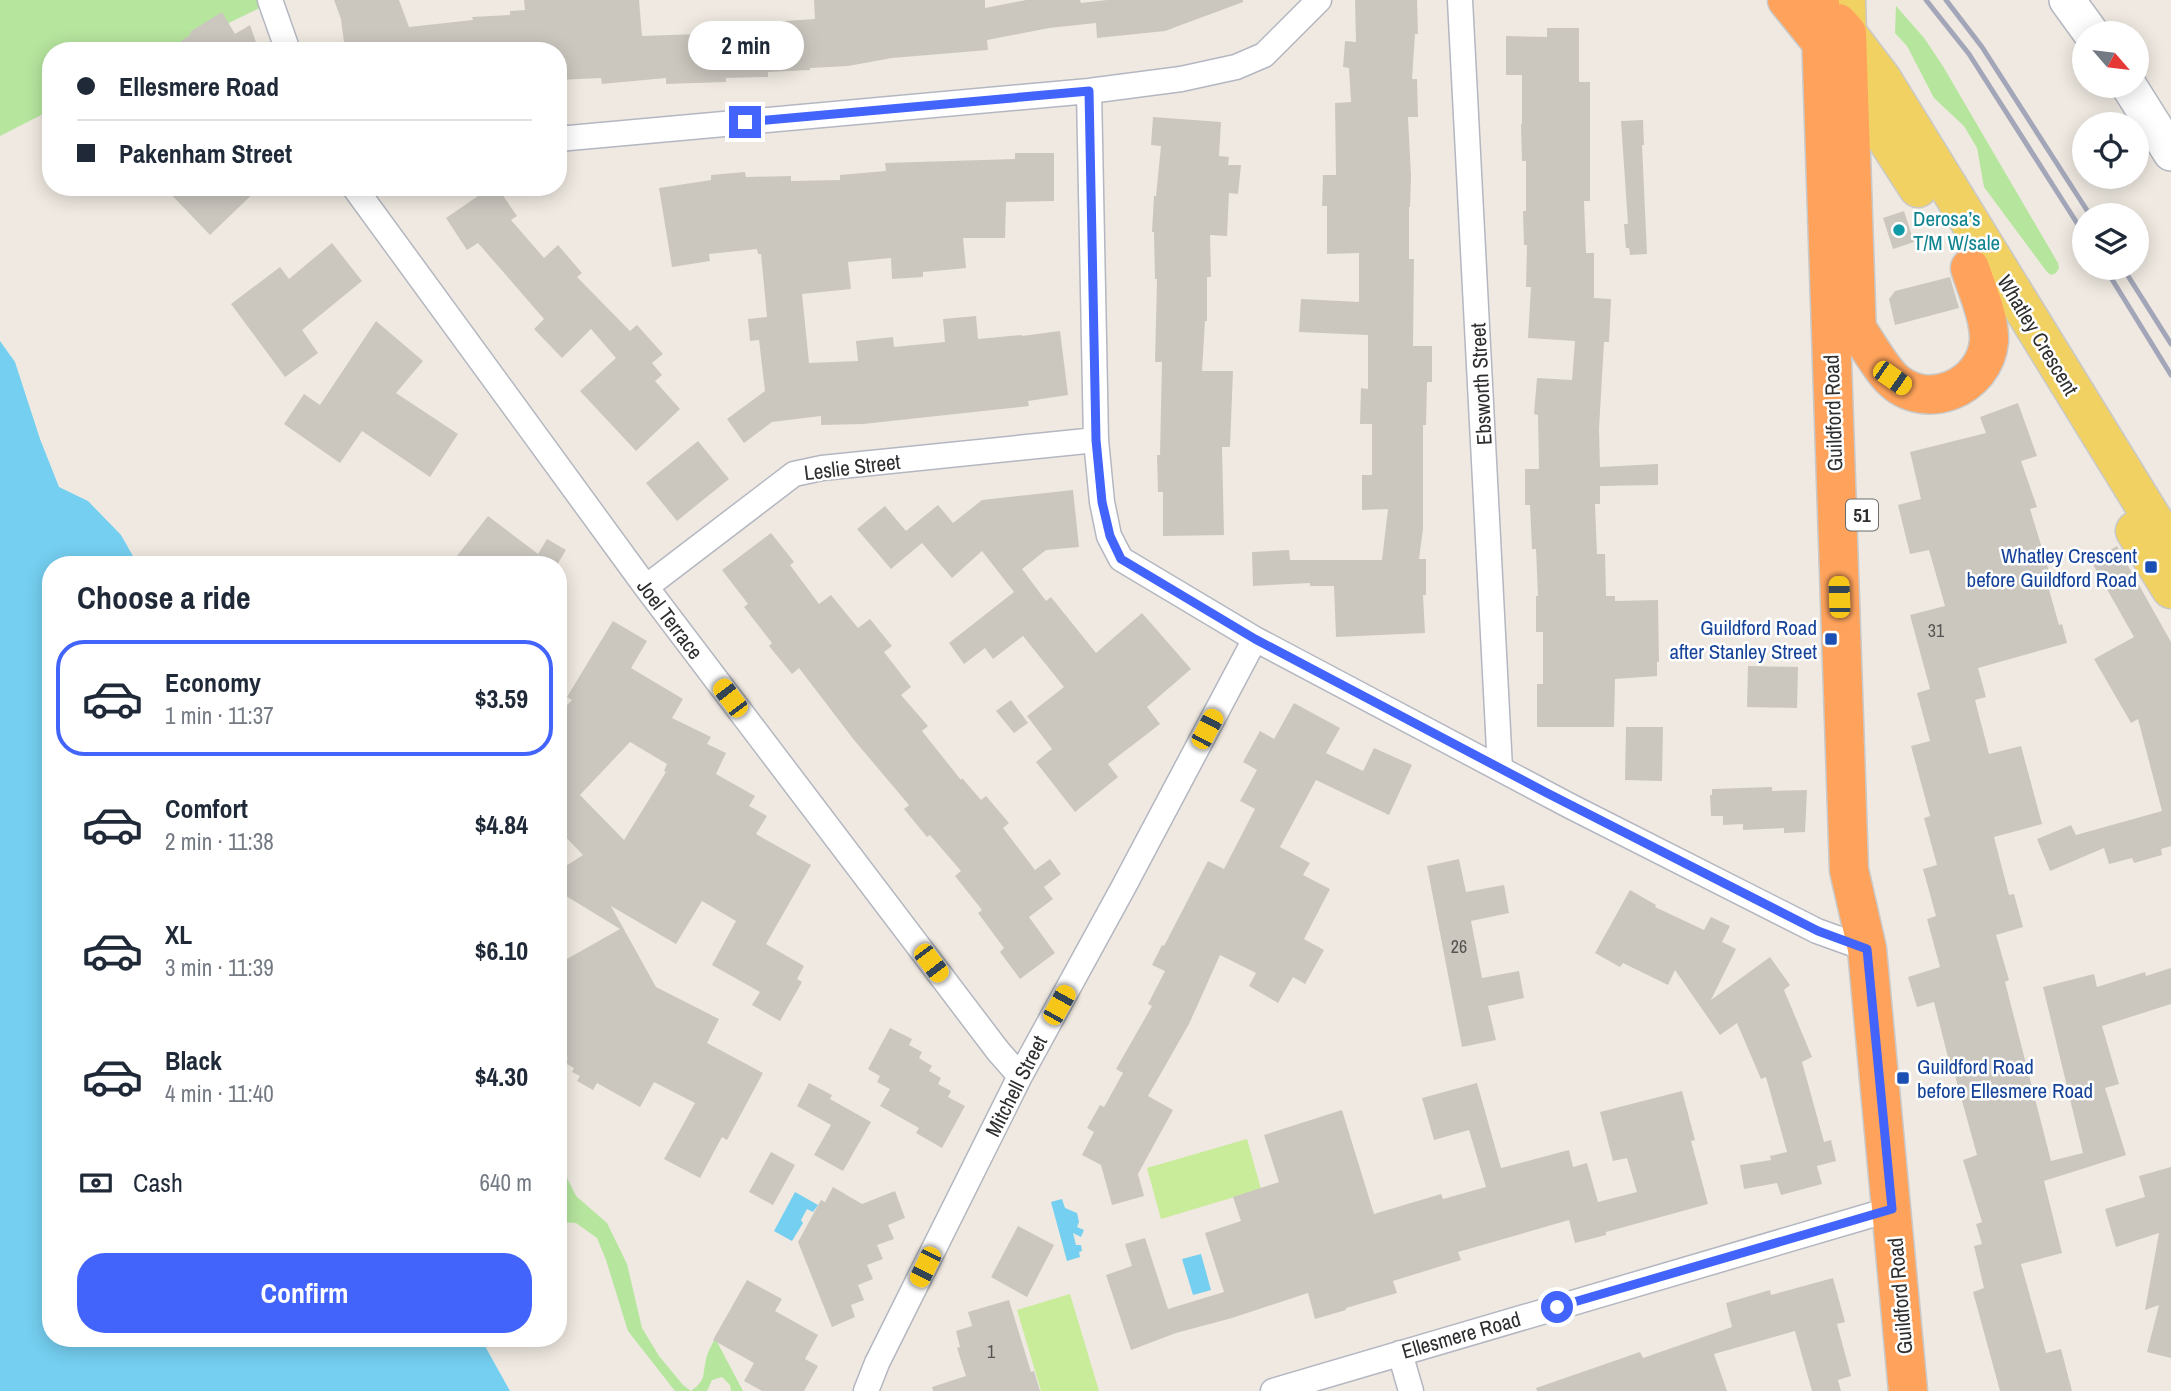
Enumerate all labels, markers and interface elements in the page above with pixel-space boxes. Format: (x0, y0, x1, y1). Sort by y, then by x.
callout: 2 min (687, 20, 803, 69)
north arrow (2072, 21, 2149, 98)
map controls (2072, 21, 2149, 280)
text: 2 min (721, 30, 771, 61)
text: Ellesmere Road (119, 69, 279, 104)
route end (729, 106, 761, 138)
button: locate (2072, 112, 2149, 189)
text: Pakenham Street (119, 136, 292, 171)
button: layers (2072, 203, 2149, 280)
place label: Derosa’s T/M W/sale (1913, 204, 2000, 257)
marker: Derosa’s T/M W/sale (1891, 222, 1907, 238)
street label: Whatley Crescent (1991, 269, 2086, 401)
street label: Ebsworth Street (1463, 322, 1499, 446)
street label: Guildford Road (1816, 354, 1850, 472)
car (1869, 357, 1916, 399)
street label: Leslie Street (802, 447, 902, 487)
road number: 51 (1846, 500, 1878, 530)
place label: Whatley Crescent before Guildford Road (1967, 541, 2137, 594)
marker: Whatley Crescent before Guildford Road (2143, 559, 2159, 575)
street label: Joel Terrace (630, 573, 710, 665)
text: Choose a ride (77, 576, 251, 619)
car (1828, 576, 1851, 618)
place label: Guildford Road after Stanley Street (1670, 613, 1817, 666)
house number: 31 (1928, 618, 1945, 643)
marker: Guildford Road after Stanley Street (1823, 631, 1839, 647)
text: Economy (165, 665, 261, 700)
icon: car (81, 667, 144, 730)
car (709, 675, 752, 721)
text: $3.59 (475, 681, 528, 716)
text: 1 min · 11:37 (165, 700, 274, 731)
car (1188, 706, 1227, 752)
text: Comfort (165, 791, 248, 826)
icon: car (81, 793, 144, 856)
text: $4.84 (475, 807, 528, 842)
text: 2 min · 11:38 (165, 826, 274, 857)
text: XL (165, 917, 192, 952)
icon: car (81, 919, 144, 982)
text: $6.10 (475, 933, 528, 968)
house number: 26 (1451, 934, 1467, 959)
car (910, 940, 953, 986)
text: 3 min · 11:39 (165, 952, 274, 983)
car (1040, 982, 1079, 1028)
street label: Mitchell Street (978, 1030, 1054, 1142)
text: Black (165, 1043, 222, 1078)
icon: car (81, 1045, 144, 1108)
place label: Guildford Road before Ellesmere Road (1917, 1052, 2093, 1105)
text: $4.30 (475, 1059, 528, 1094)
marker: Guildford Road before Ellesmere Road (1895, 1070, 1911, 1086)
text: 4 min · 11:40 (165, 1078, 274, 1109)
icon: cash (77, 1164, 115, 1202)
text: Cash (133, 1165, 183, 1200)
text: 640 m (480, 1167, 532, 1198)
street label: Guildford Road (1880, 1237, 1920, 1355)
car (907, 1244, 944, 1290)
button: Confirm (77, 1253, 532, 1333)
route start (1541, 1291, 1573, 1323)
street label: Ellesmere Road (1398, 1304, 1524, 1366)
house number: 1 (987, 1339, 996, 1364)

